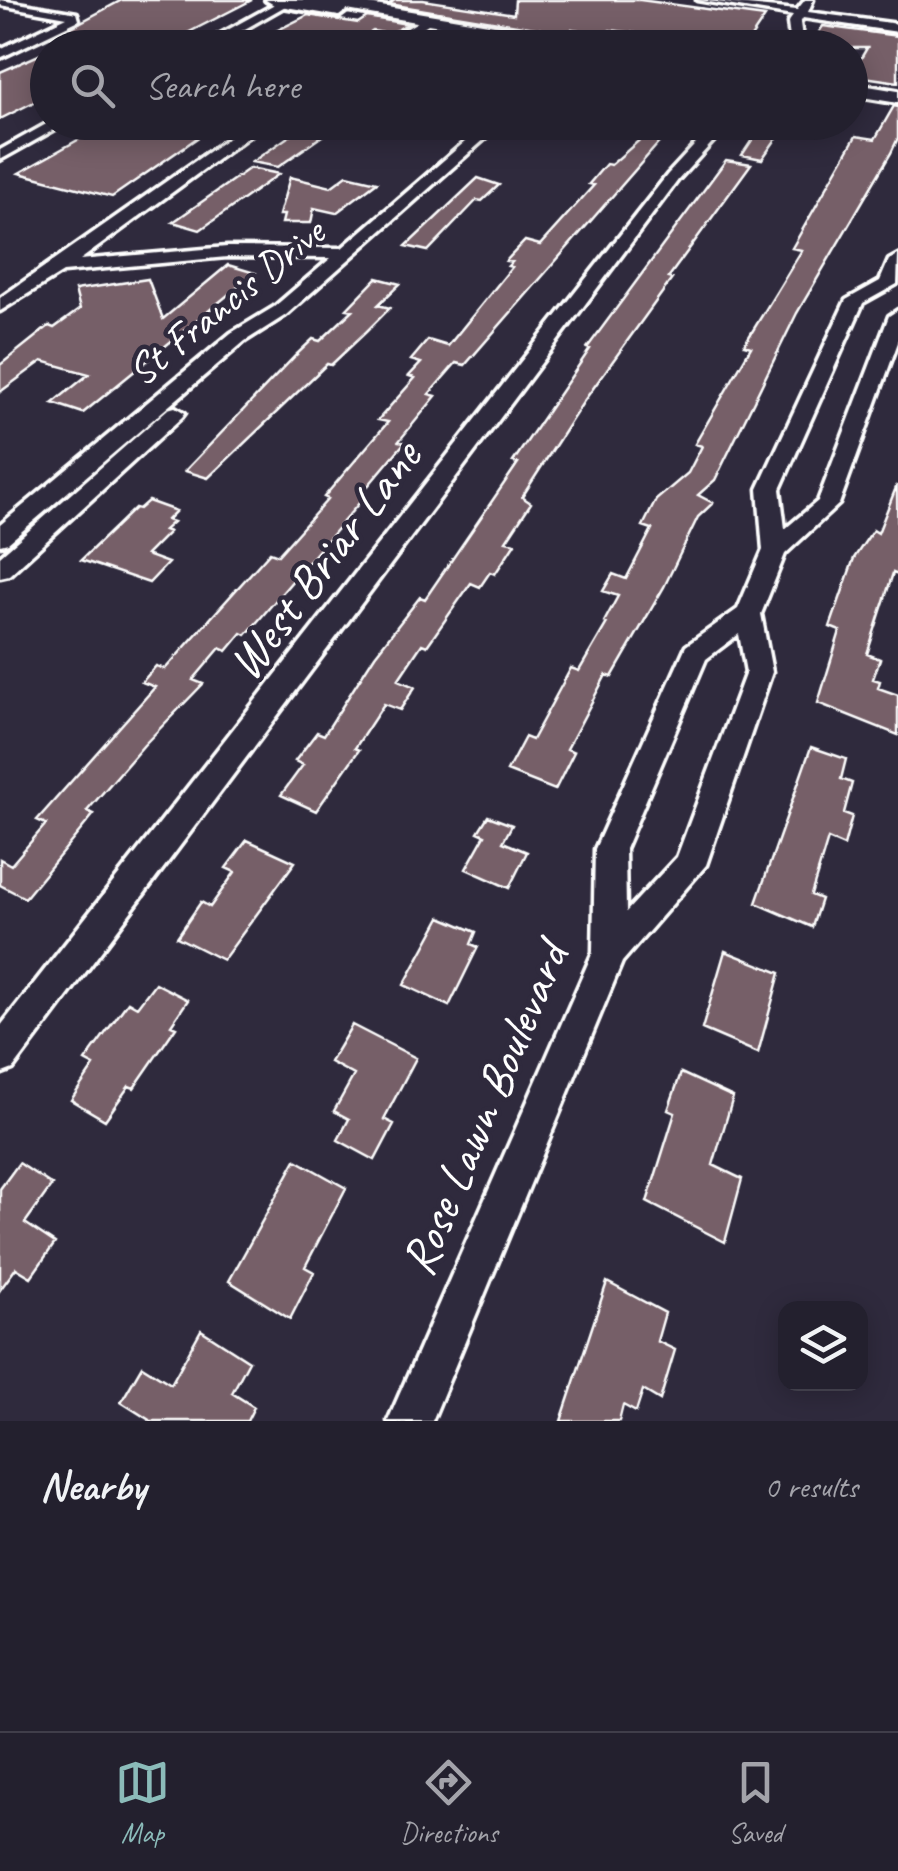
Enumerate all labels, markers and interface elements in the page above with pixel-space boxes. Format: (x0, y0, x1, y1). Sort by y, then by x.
search box (30, 30, 868, 140)
icon: search (65, 58, 120, 113)
text: Search here (145, 62, 300, 109)
street label: St Francis Drive (117, 204, 338, 398)
street label: West Briar Lane (213, 425, 436, 692)
street label: Rose Lawn Boulevard (386, 927, 585, 1284)
map controls (778, 1301, 868, 1391)
button: layers (778, 1301, 868, 1391)
text: Nearby (40, 1460, 146, 1513)
text: 0 results (764, 1466, 858, 1507)
tab: Map (115, 1755, 170, 1850)
tab: Directions (400, 1755, 498, 1850)
tab: Saved (728, 1755, 783, 1850)

